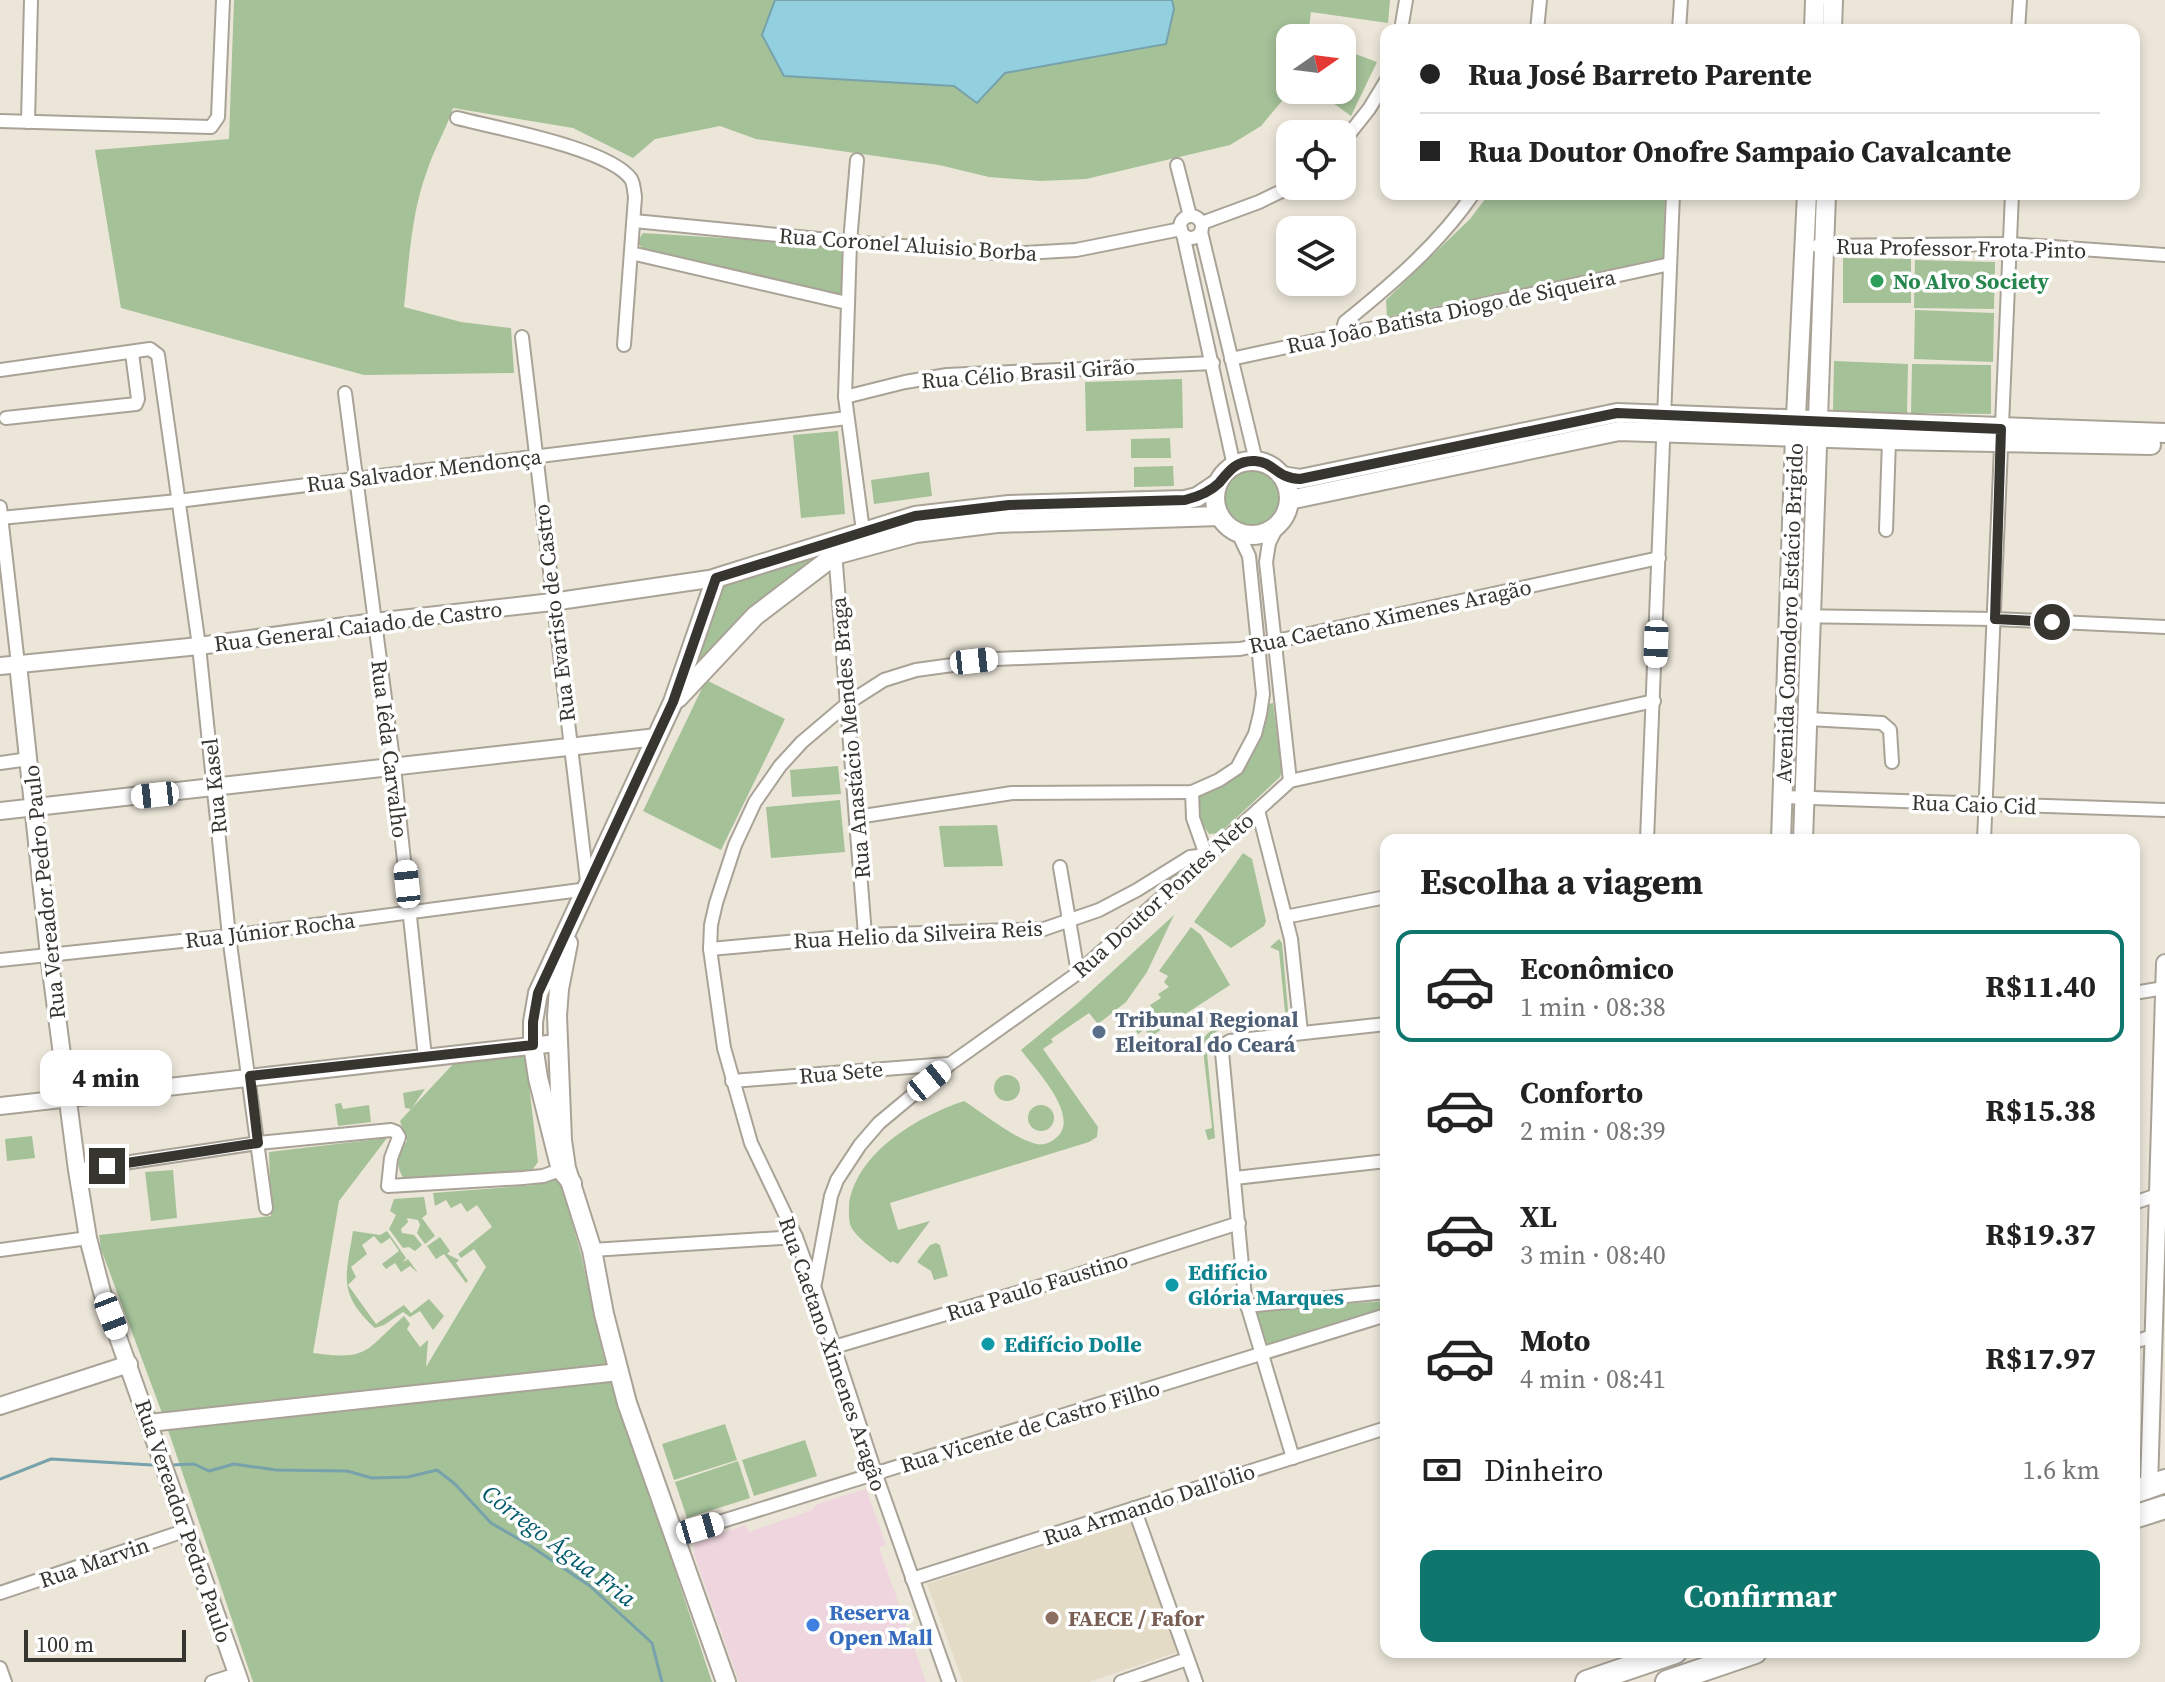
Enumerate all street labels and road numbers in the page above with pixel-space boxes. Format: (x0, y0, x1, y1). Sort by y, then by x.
street label: Rua Coronel Aluisio Borba (778, 220, 1039, 268)
street label: Rua Professor Frota Pinto (1836, 231, 2086, 265)
street label: Rua João Batista Diogo de Siqueira (1284, 261, 1619, 361)
street label: Rua Célio Brasil Girão (920, 351, 1136, 395)
street label: Rua Salvador Mendonça (305, 441, 544, 499)
street label: Avenida Comodoro Estácio Brigido (1768, 442, 1810, 784)
street label: Rua Evaristo de Castro (526, 502, 582, 724)
street label: Rua Caetano Ximenes Aragão (1246, 571, 1534, 661)
street label: Rua General Caiado de Castro (212, 593, 504, 659)
street label: Rua Anastácio Mendes Braga (823, 595, 877, 880)
street label: Rua Iêda Carvalho (364, 658, 416, 840)
street label: Rua Kasel (194, 737, 234, 835)
street label: Rua Vereador Pedro Paulo (16, 763, 72, 1021)
street label: Rua Caio Cid (1911, 787, 2038, 821)
street label: Rua Doutor Pontes Neto (1066, 805, 1260, 985)
street label: Rua Júnior Rocha (183, 905, 358, 955)
street label: Rua Helio da Silveira Reis (793, 912, 1043, 956)
street label: Rua Sete (798, 1053, 884, 1091)
street label: Rua Caetano Ximenes Aragão (772, 1213, 894, 1495)
street label: Rua Paulo Faustino (942, 1244, 1132, 1328)
street label: Rua Vicente de Castro Filho (897, 1372, 1163, 1480)
street label: Rua Vereador Pedro Paulo (128, 1395, 240, 1647)
street label: Rua Armando Dall'olio (1039, 1456, 1259, 1552)
street label: Rua Marvin (35, 1529, 153, 1595)

